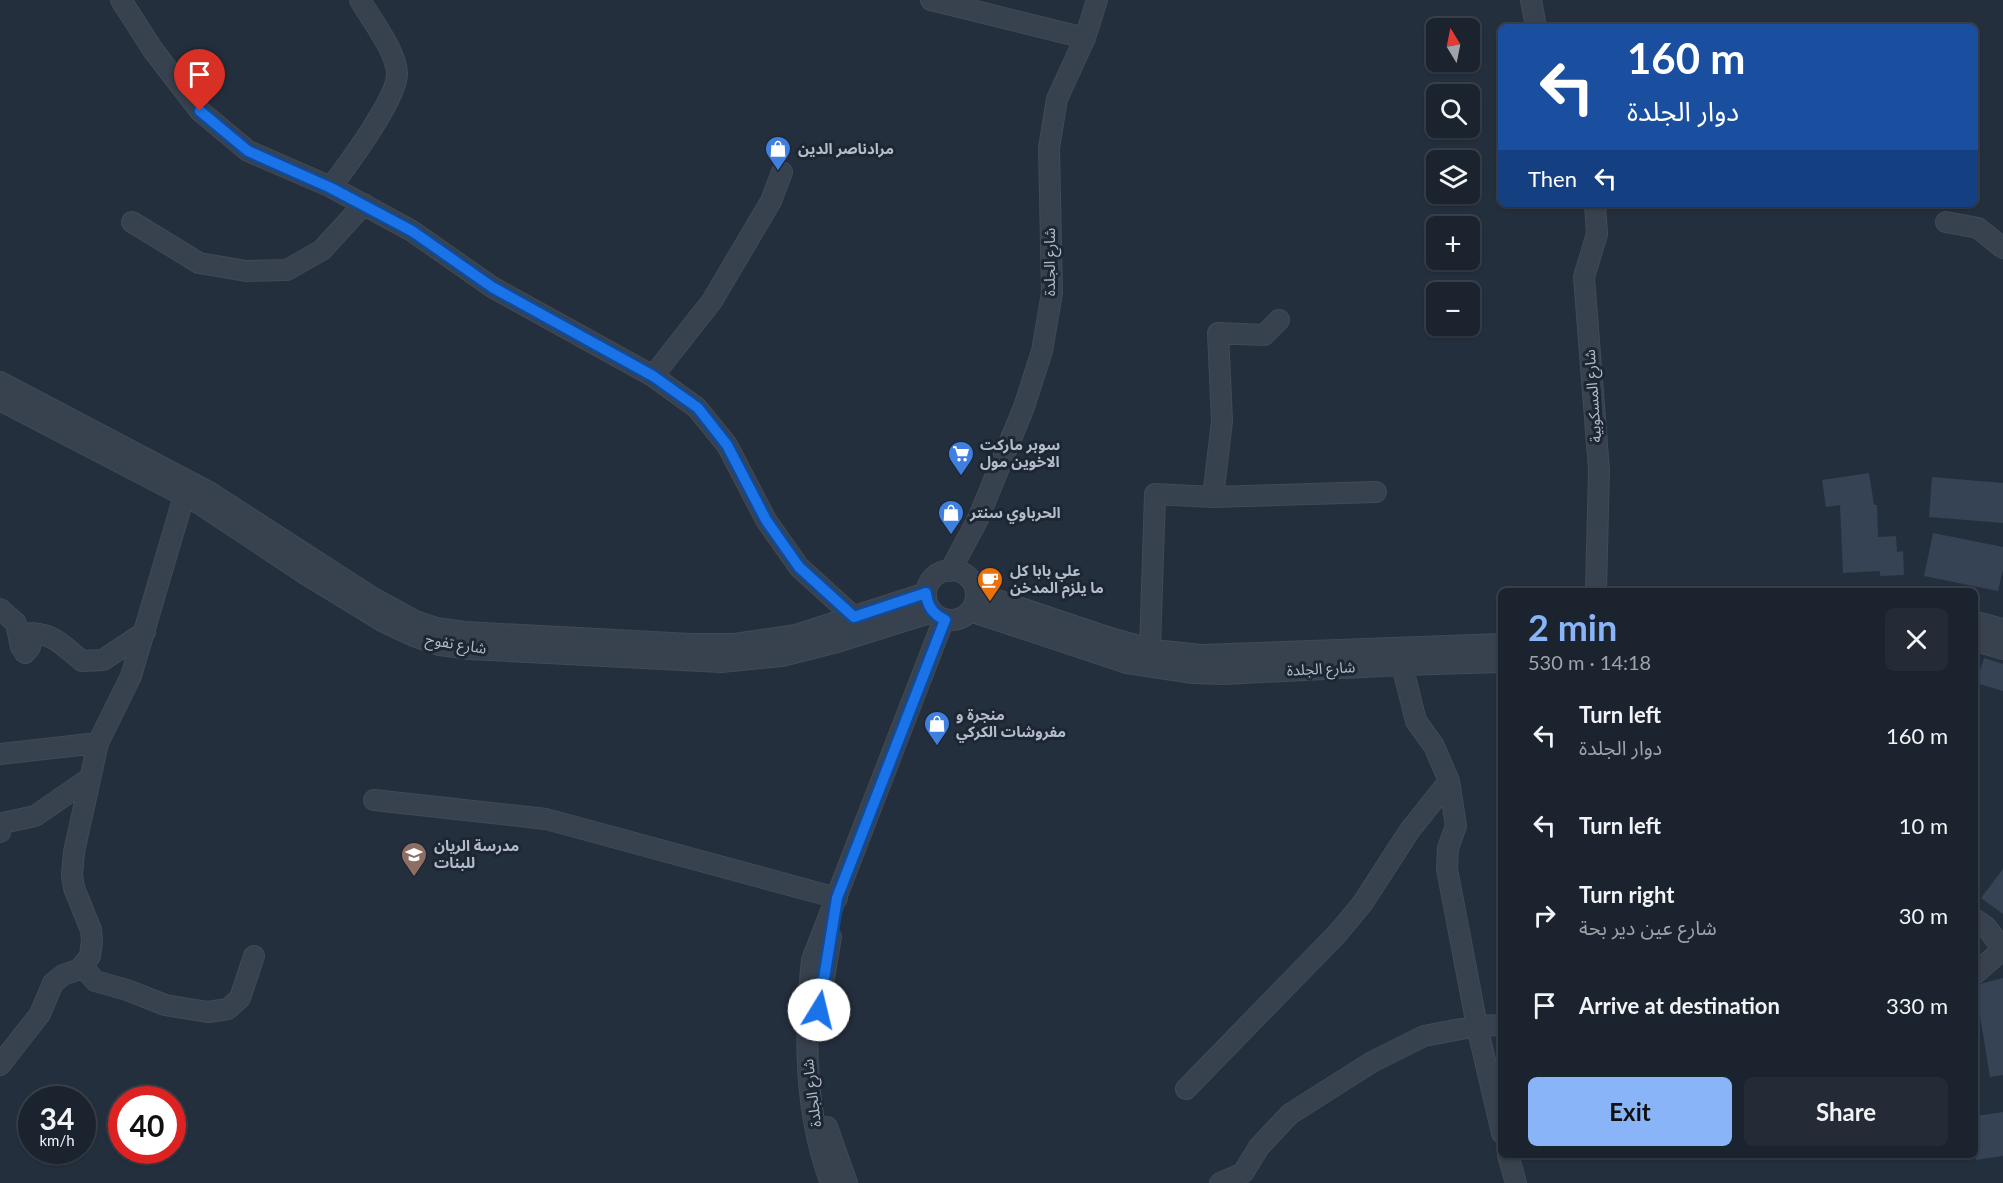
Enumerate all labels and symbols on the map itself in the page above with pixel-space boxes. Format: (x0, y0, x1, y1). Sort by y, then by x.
north arrow (1426, 18, 1480, 72)
pin (174, 49, 225, 111)
shop icon: مرادناصر الدين (763, 134, 793, 172)
place label: مرادناصر الدين (798, 139, 894, 158)
street label: شارع الجلدة (1040, 227, 1062, 296)
street label: شارع المسكوبية (1580, 348, 1608, 443)
place label: سوبر ماركت الاخوين مول (980, 435, 1060, 471)
supermarket icon: سوبر ماركت الاخوين مول (946, 439, 976, 477)
shop icon: الحرباوي سنتر (936, 498, 966, 536)
place label: الحرباوي سنتر (969, 503, 1061, 524)
place label: علي بابا كل ما يلزم المدخن (1010, 561, 1104, 599)
cafe icon: علي بابا كل ما يلزم المدخن (975, 565, 1005, 603)
street label: شارع تفوح (424, 629, 488, 661)
street label: شارع الجلدة (1286, 657, 1356, 683)
place label: منجرة و مفروشات الكركي (956, 705, 1066, 743)
shop icon: منجرة و مفروشات الكركي (922, 709, 952, 747)
place label: مدرسة الريان للبنات (434, 836, 519, 871)
school or university icon: مدرسة الريان للبنات (399, 840, 429, 878)
position arrow (787, 978, 851, 1042)
street label: شارع الجلدة (798, 1057, 828, 1128)
speed limit sign: 40 (108, 1086, 186, 1164)

